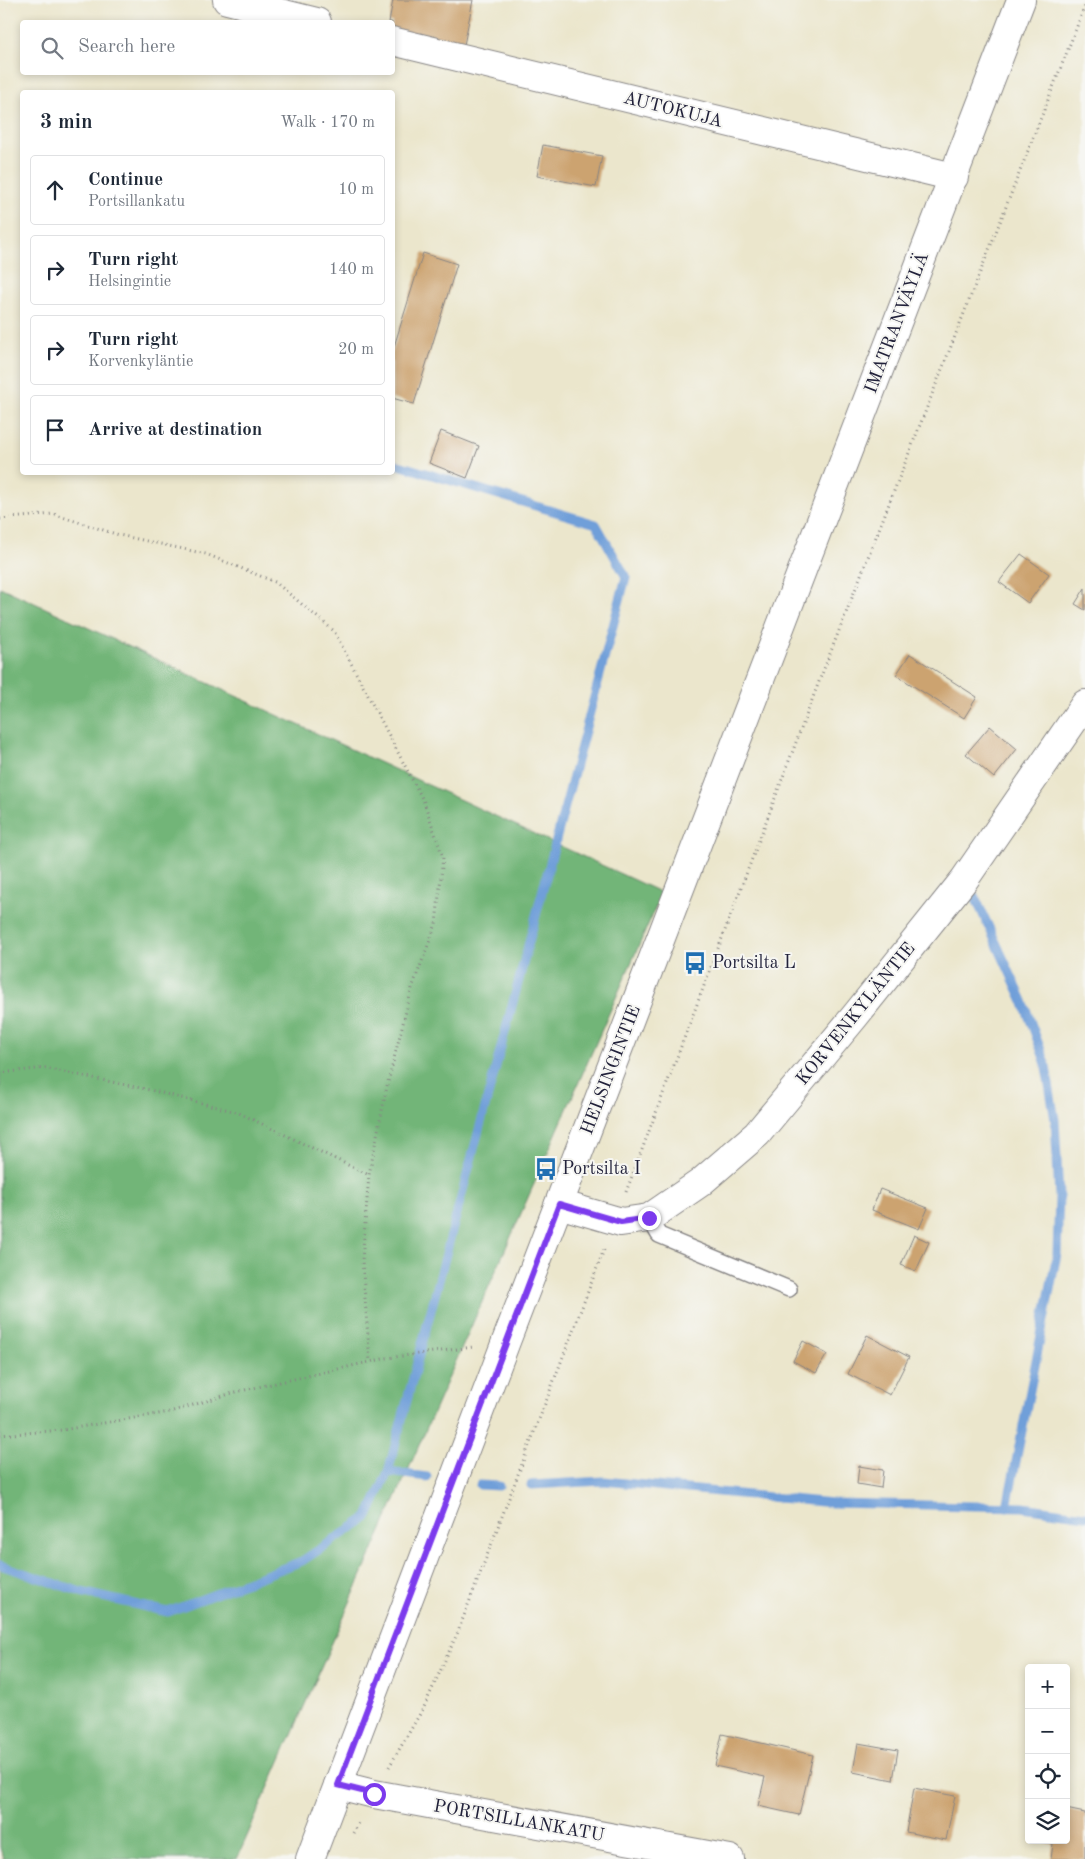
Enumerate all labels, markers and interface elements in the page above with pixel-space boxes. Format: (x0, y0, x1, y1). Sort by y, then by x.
search box (20, 20, 395, 75)
icon: search (38, 34, 66, 62)
text: Search here (78, 38, 175, 57)
street label: AUTOKUJA (621, 89, 725, 131)
text: 3 min (40, 112, 93, 133)
text: Walk · 170 m (280, 115, 375, 131)
text: Continue (88, 171, 163, 190)
icon: ahead (41, 176, 69, 204)
text: 10 m (338, 182, 374, 198)
text: Portsillankatu (88, 194, 185, 210)
street label: IMATRANVÄYLÄ (859, 249, 932, 396)
text: Turn right (88, 251, 178, 270)
icon: right (41, 256, 69, 284)
text: 140 m (329, 262, 374, 278)
text: Helsingintie (88, 274, 171, 290)
text: Turn right (88, 331, 178, 350)
icon: right (41, 336, 69, 364)
text: 20 m (338, 342, 374, 358)
text: Korvenkyläntie (88, 354, 193, 370)
icon: arrive (41, 416, 69, 444)
text: Arrive at destination (88, 421, 262, 440)
street label: KORVENKYLÄNTIE (791, 938, 919, 1089)
bus stop icon: Portsilta L (682, 950, 708, 976)
place label: Portsilta L (712, 954, 796, 972)
street label: HELSINGINTIE (578, 1003, 644, 1137)
bus stop icon: Portsilta I (533, 1156, 559, 1182)
place label: Portsilta I (562, 1160, 641, 1178)
route end (638, 1207, 661, 1230)
map controls (1025, 1664, 1070, 1844)
button: + (1025, 1664, 1070, 1709)
button: − (1025, 1709, 1070, 1754)
button: locate (1025, 1754, 1070, 1799)
route start (363, 1783, 386, 1806)
street label: PORTSILLANKATU (432, 1797, 606, 1845)
button: layers (1025, 1799, 1070, 1844)

